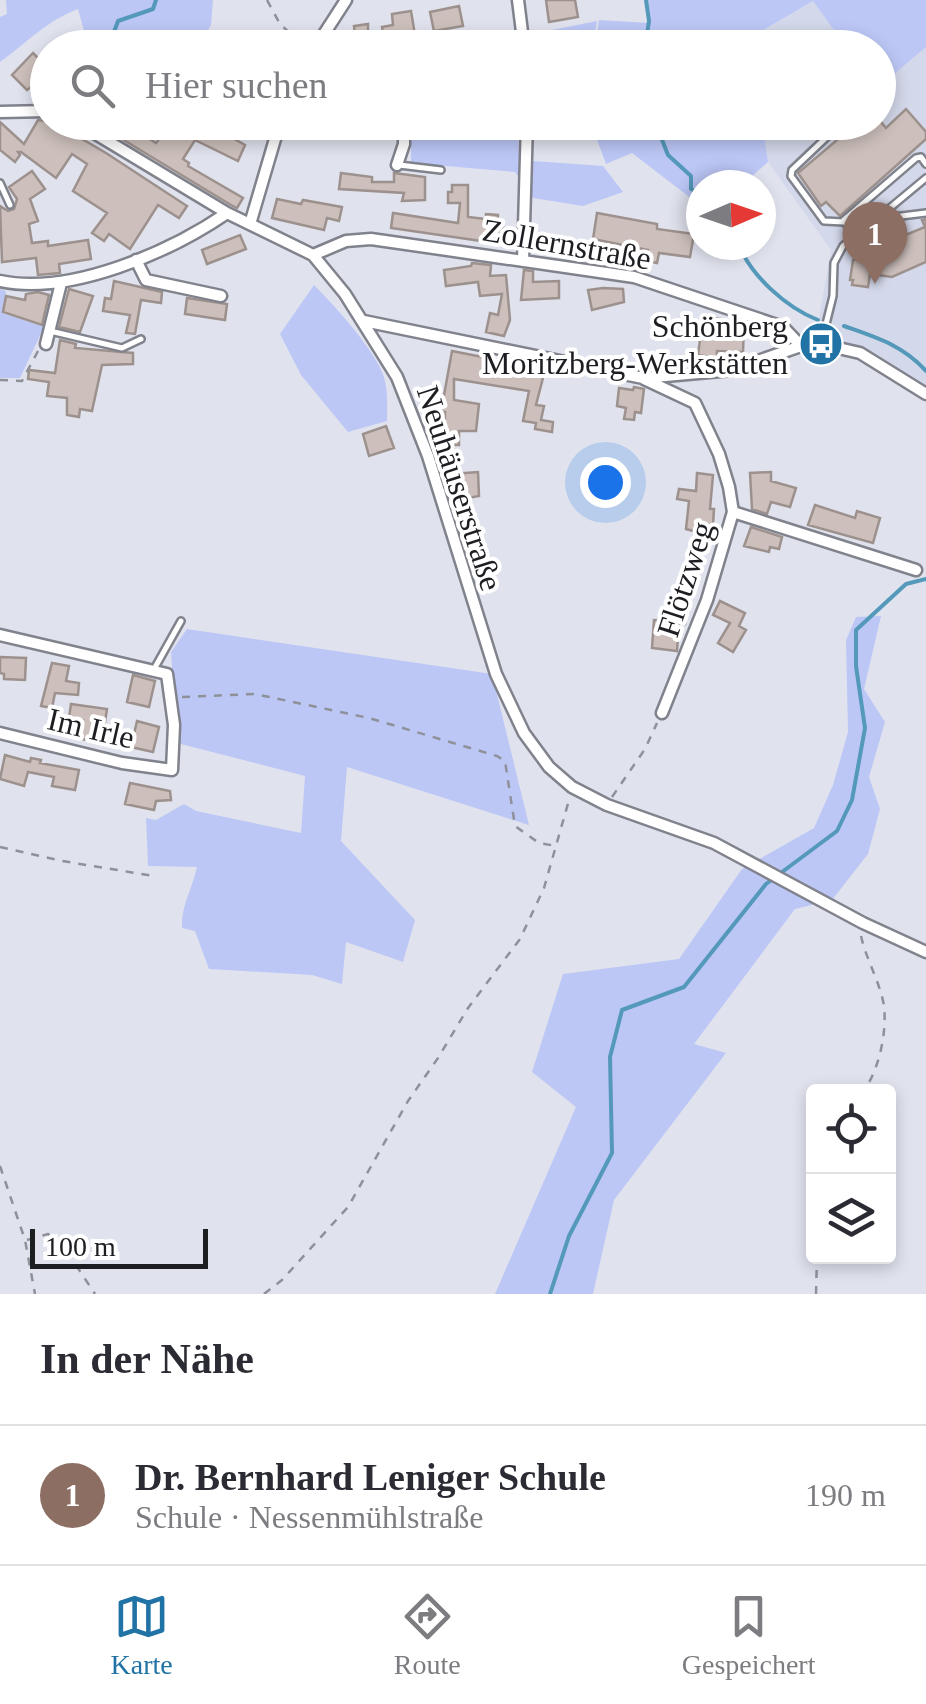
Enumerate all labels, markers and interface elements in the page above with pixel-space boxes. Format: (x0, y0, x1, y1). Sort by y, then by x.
search box (30, 30, 896, 140)
icon: search (65, 58, 120, 113)
text: Hier suchen (145, 64, 328, 106)
north arrow (686, 170, 776, 260)
pin: 1 (842, 202, 908, 284)
street label: Zollernstraße (480, 211, 654, 277)
place label: Schönberg Moritzberg-Werkstätten (482, 308, 788, 381)
bus stop icon: Schönberg Moritzberg-Werkstätten (798, 321, 844, 367)
street label: Neuhäuserstraße (410, 381, 510, 595)
your location (580, 457, 631, 508)
street label: Flötzweg (649, 517, 721, 641)
street label: Im Irle (44, 701, 138, 755)
map controls (806, 1084, 896, 1264)
button: locate (806, 1084, 896, 1174)
button: layers (806, 1174, 896, 1264)
scale bar (30, 1224, 208, 1268)
text: 100 m (45, 1231, 116, 1262)
text: In der Nähe (40, 1336, 254, 1382)
text: Dr. Bernhard Leniger Schule (135, 1456, 606, 1498)
text: 1 (65, 1477, 81, 1513)
text: 190 m (805, 1477, 886, 1513)
text: Schule · Nessenmühlstraße (135, 1499, 483, 1535)
tab: Karte (111, 1589, 173, 1681)
tab: Route (394, 1589, 461, 1681)
tab: Gespeichert (682, 1589, 815, 1681)

